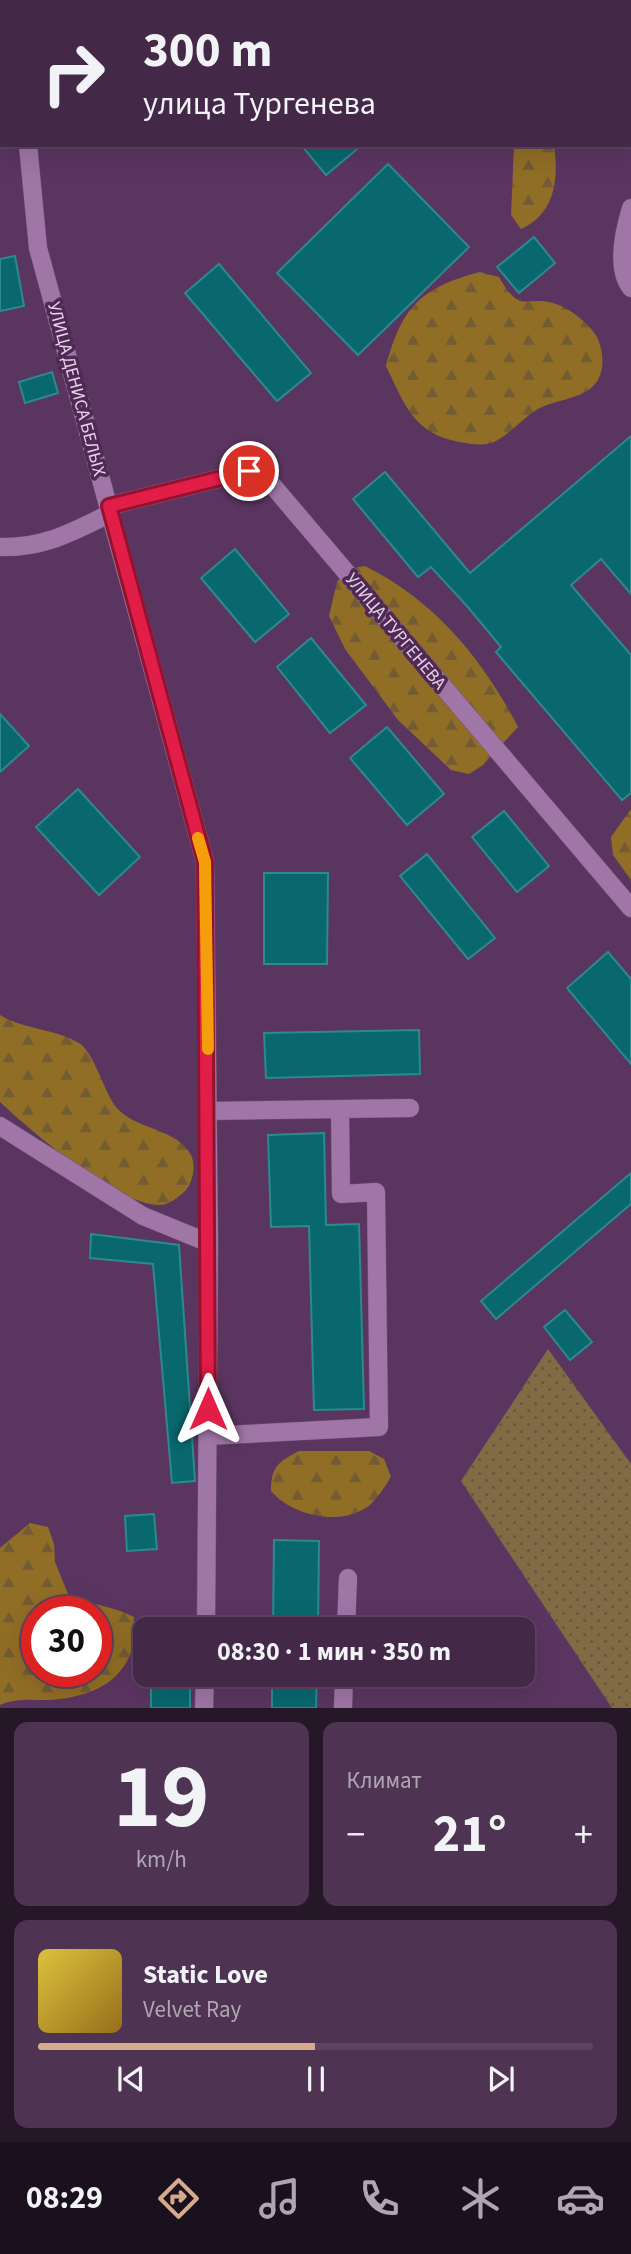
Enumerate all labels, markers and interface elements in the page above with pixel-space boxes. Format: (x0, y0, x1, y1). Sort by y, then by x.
text: 300 m (143, 16, 272, 86)
icon: right (28, 28, 119, 119)
text: улица Тургенева (143, 81, 376, 127)
street label: УЛИЦА ДЕНИСА БЕЛЫХ (41, 299, 112, 479)
pin (219, 441, 279, 501)
icon: arrive (230, 452, 268, 490)
street label: УЛИЦА ТУРГЕНЕВА (339, 568, 452, 695)
position arrow (171, 1372, 245, 1446)
speed limit sign: 30 (21, 1596, 112, 1687)
text: 08:30 · 1 мин · 350 m (217, 1633, 451, 1670)
text: 19 (113, 1733, 209, 1862)
text: Климат (347, 1764, 422, 1797)
text: 21° (433, 1798, 507, 1872)
text: − (347, 1808, 365, 1862)
text: + (574, 1808, 593, 1862)
text: km/h (136, 1843, 187, 1876)
text: Static Love (143, 1956, 268, 1993)
text: Velvet Ray (143, 1993, 241, 2026)
icon: previous (112, 2060, 150, 2098)
icon: pause (297, 2060, 335, 2098)
icon: next (482, 2060, 520, 2098)
icon: directions (154, 2174, 203, 2223)
icon: music (255, 2174, 304, 2223)
icon: phone (355, 2174, 404, 2223)
icon: climate (456, 2174, 505, 2223)
icon: car (556, 2174, 605, 2223)
text: 08:29 (26, 2175, 103, 2221)

